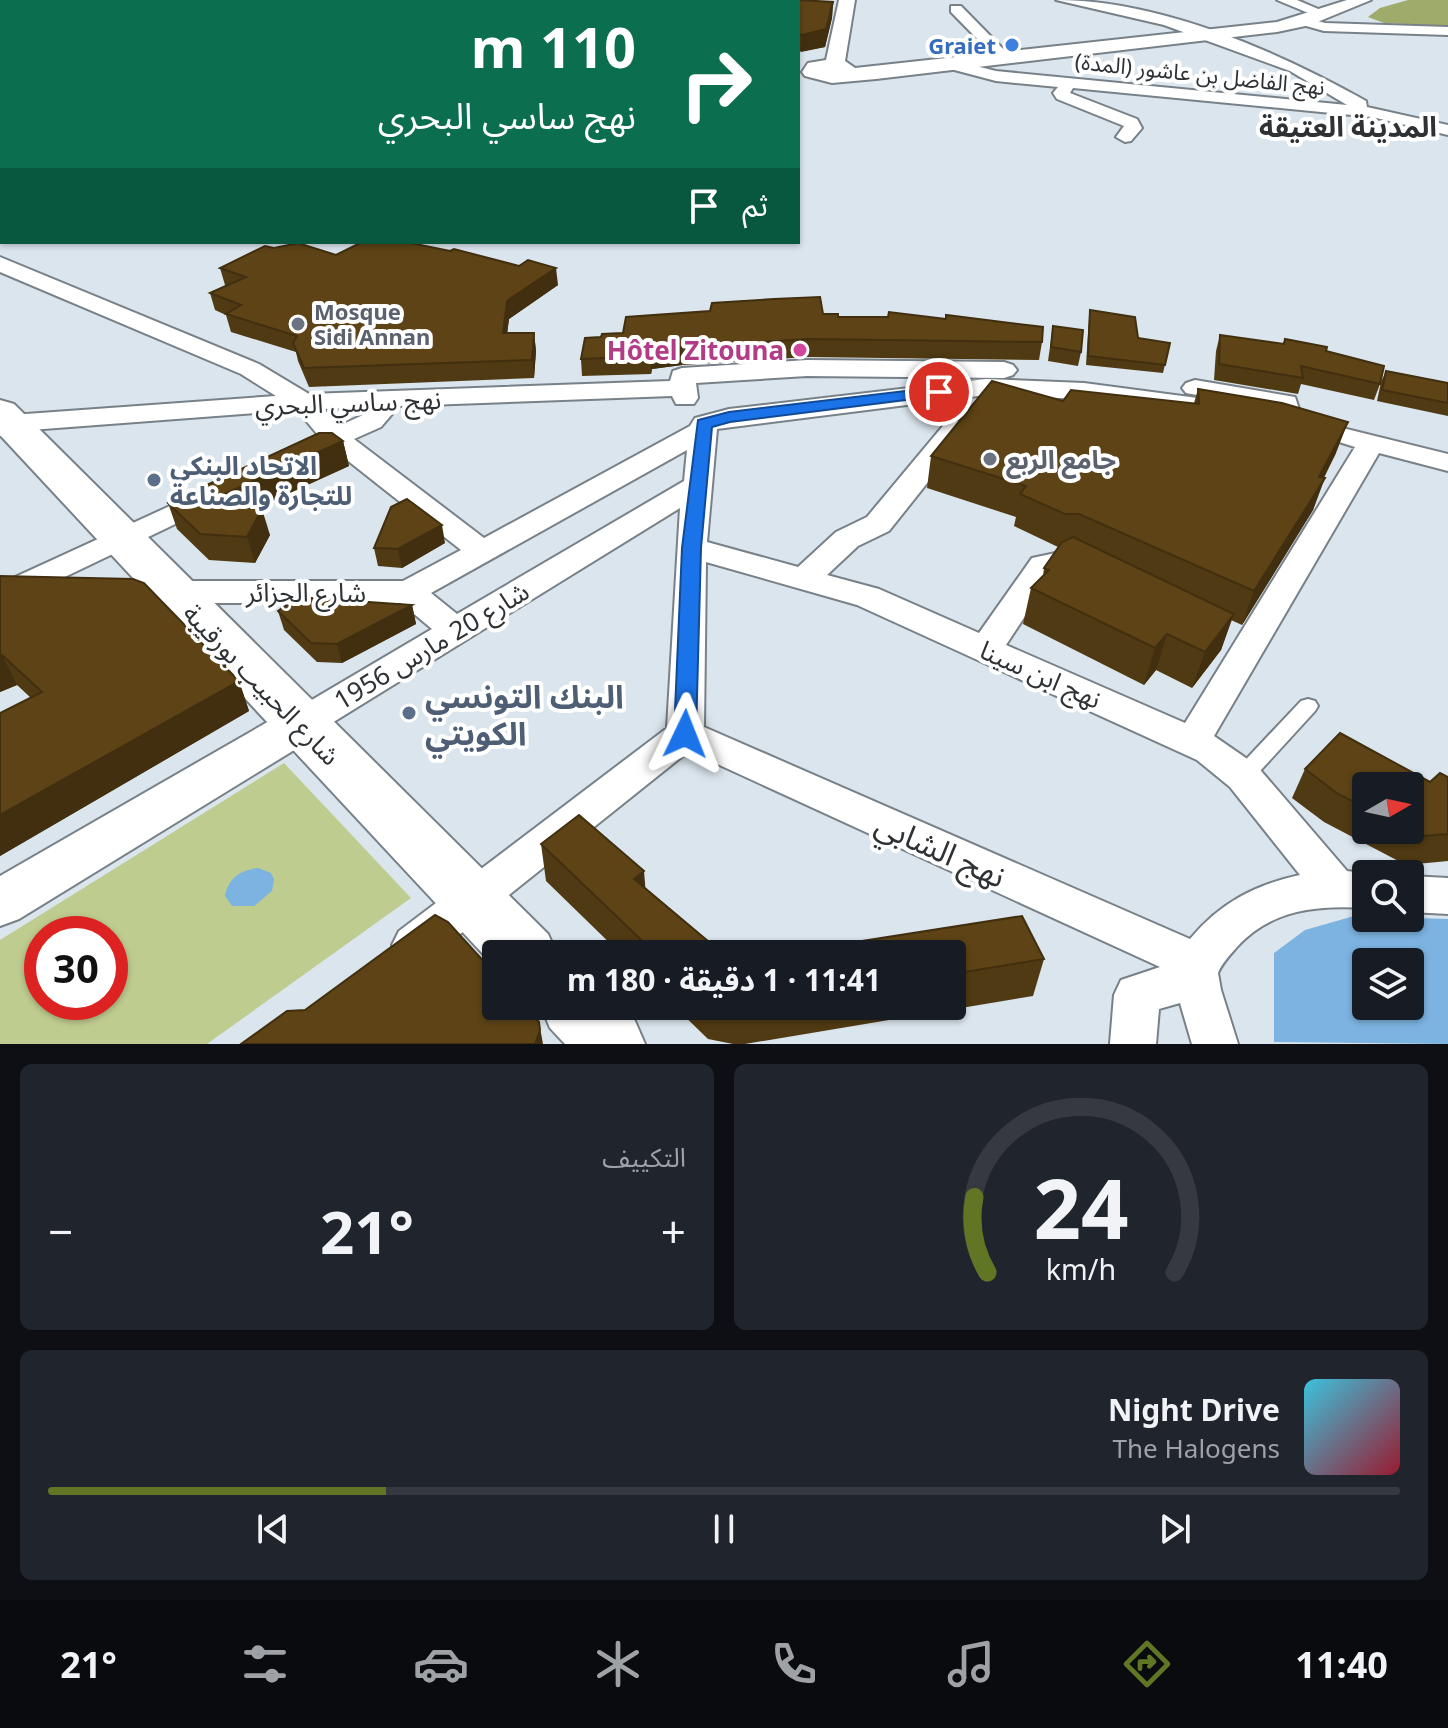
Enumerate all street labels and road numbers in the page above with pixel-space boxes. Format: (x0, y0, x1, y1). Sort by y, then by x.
street label: نهج الفاضل بن عاشور (المدة) (1073, 45, 1326, 104)
street label: نهج ساسي البحري (254, 381, 442, 426)
street label: شارع 20 مارس 1956 (327, 572, 536, 719)
street label: شارع الجزائر (245, 574, 366, 612)
street label: شارع الحبيب بورقيبة (174, 595, 348, 774)
street label: نهج ابن سينا (973, 631, 1107, 719)
street label: نهج الشابي (867, 801, 1013, 901)

